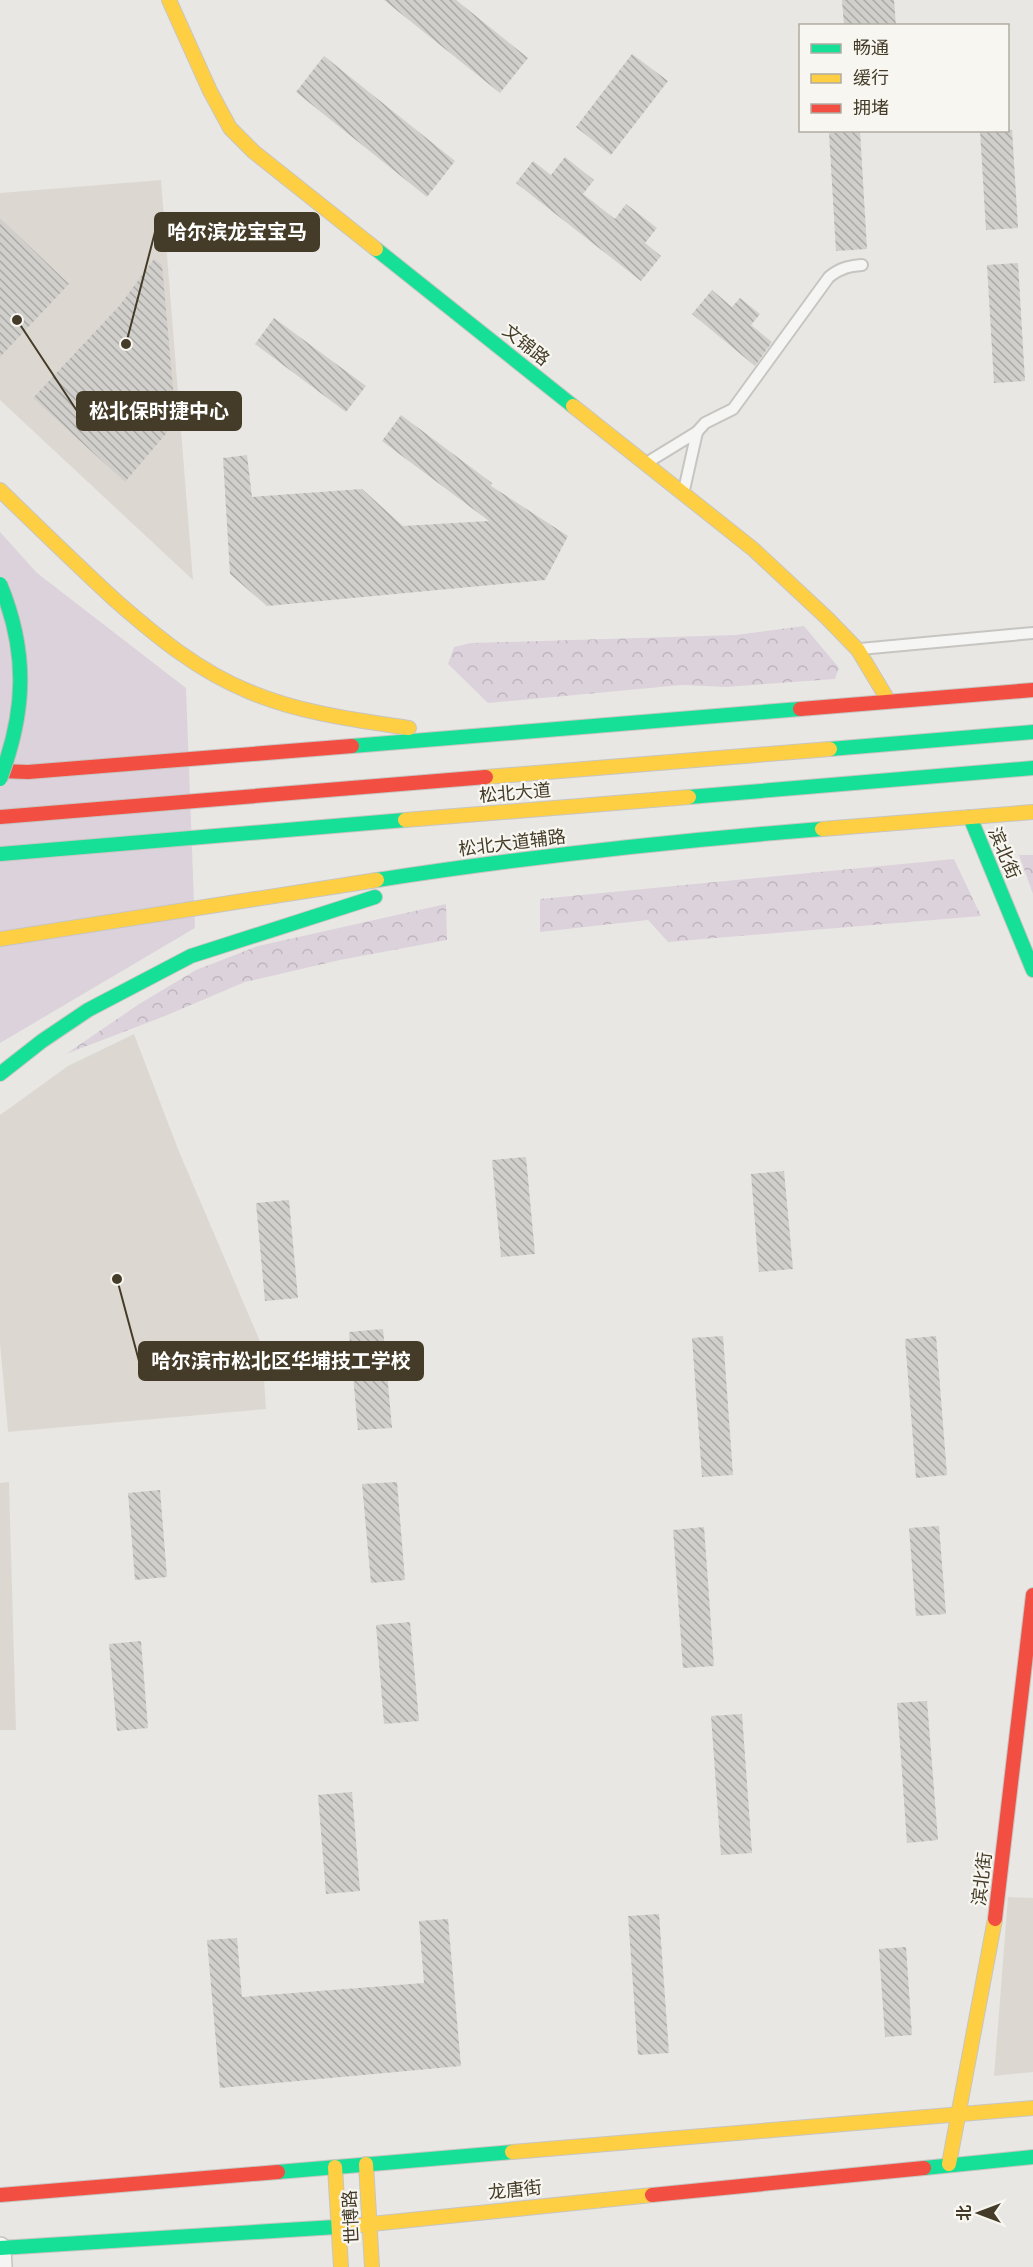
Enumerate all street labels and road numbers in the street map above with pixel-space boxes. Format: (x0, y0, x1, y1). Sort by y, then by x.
street label: 文锦路 (498, 319, 554, 371)
street label: 松北大道 (478, 779, 552, 807)
street label: 滨北街 (983, 824, 1025, 882)
street label: 松北大道辅路 (457, 826, 567, 860)
street label: 滨北街 (968, 1851, 996, 1907)
street label: 龙唐街 (487, 2176, 543, 2204)
street label: 世博路 (339, 2189, 363, 2245)

